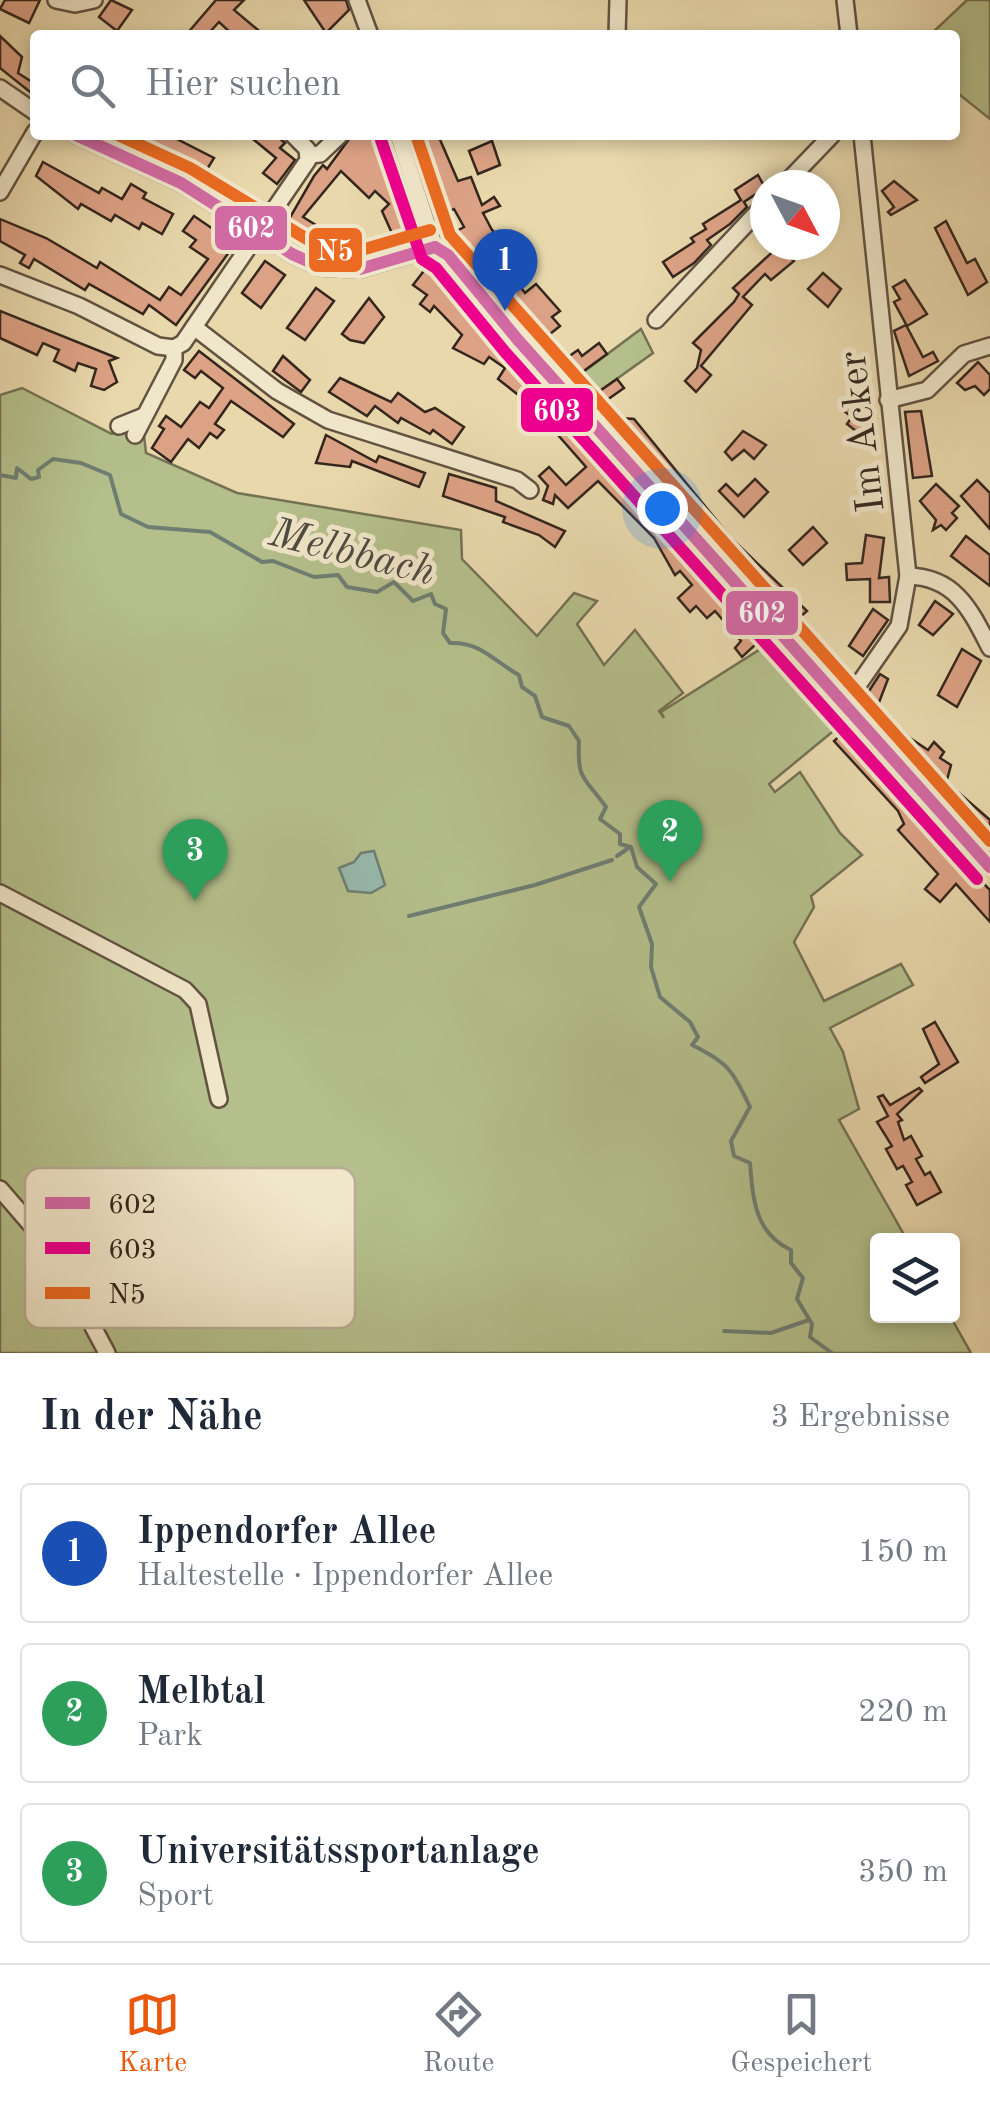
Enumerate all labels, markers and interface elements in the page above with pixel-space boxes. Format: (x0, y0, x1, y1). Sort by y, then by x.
search box (30, 30, 960, 140)
icon: search (65, 58, 120, 113)
text: Hier suchen (145, 66, 341, 104)
north arrow (750, 170, 840, 260)
line badge: 602 (213, 204, 289, 252)
text: 602 (227, 216, 275, 244)
line badge: N5 (307, 226, 364, 274)
pin: 1 (472, 228, 538, 311)
text: N5 (316, 239, 354, 267)
street label: Im Acker (834, 349, 894, 515)
line badge: 603 (519, 386, 595, 434)
text: 603 (533, 399, 581, 427)
your location (637, 483, 688, 534)
water label: Melbbach (264, 513, 439, 595)
line badge: 602 (724, 589, 800, 637)
text: 602 (738, 601, 786, 629)
pin: 2 (638, 800, 702, 882)
pin: 3 (162, 818, 228, 901)
legend (25, 1168, 355, 1328)
text: 602 (108, 1192, 157, 1220)
map controls (870, 1233, 960, 1323)
button: layers (870, 1233, 960, 1323)
text: 603 (108, 1237, 157, 1265)
text: N5 (108, 1282, 146, 1310)
text: In der Nähe (40, 1397, 263, 1439)
text: 3 Ergebnisse (770, 1402, 950, 1434)
text: Ippendorfer Allee (137, 1514, 437, 1552)
text: 1 (65, 1537, 84, 1569)
text: 150 m (858, 1537, 948, 1569)
text: Haltestelle · Ippendorfer Allee (137, 1561, 553, 1593)
text: Melbtal (137, 1674, 265, 1712)
text: 2 (65, 1697, 84, 1729)
text: 220 m (858, 1697, 948, 1729)
text: Park (137, 1721, 203, 1753)
text: Universitätssportanlage (137, 1834, 540, 1872)
text: 3 (65, 1857, 84, 1889)
text: 350 m (858, 1857, 948, 1889)
text: Sport (137, 1881, 214, 1913)
tab: Karte (118, 1987, 187, 2082)
tab: Route (423, 1987, 494, 2082)
tab: Gespeichert (730, 1987, 872, 2082)

